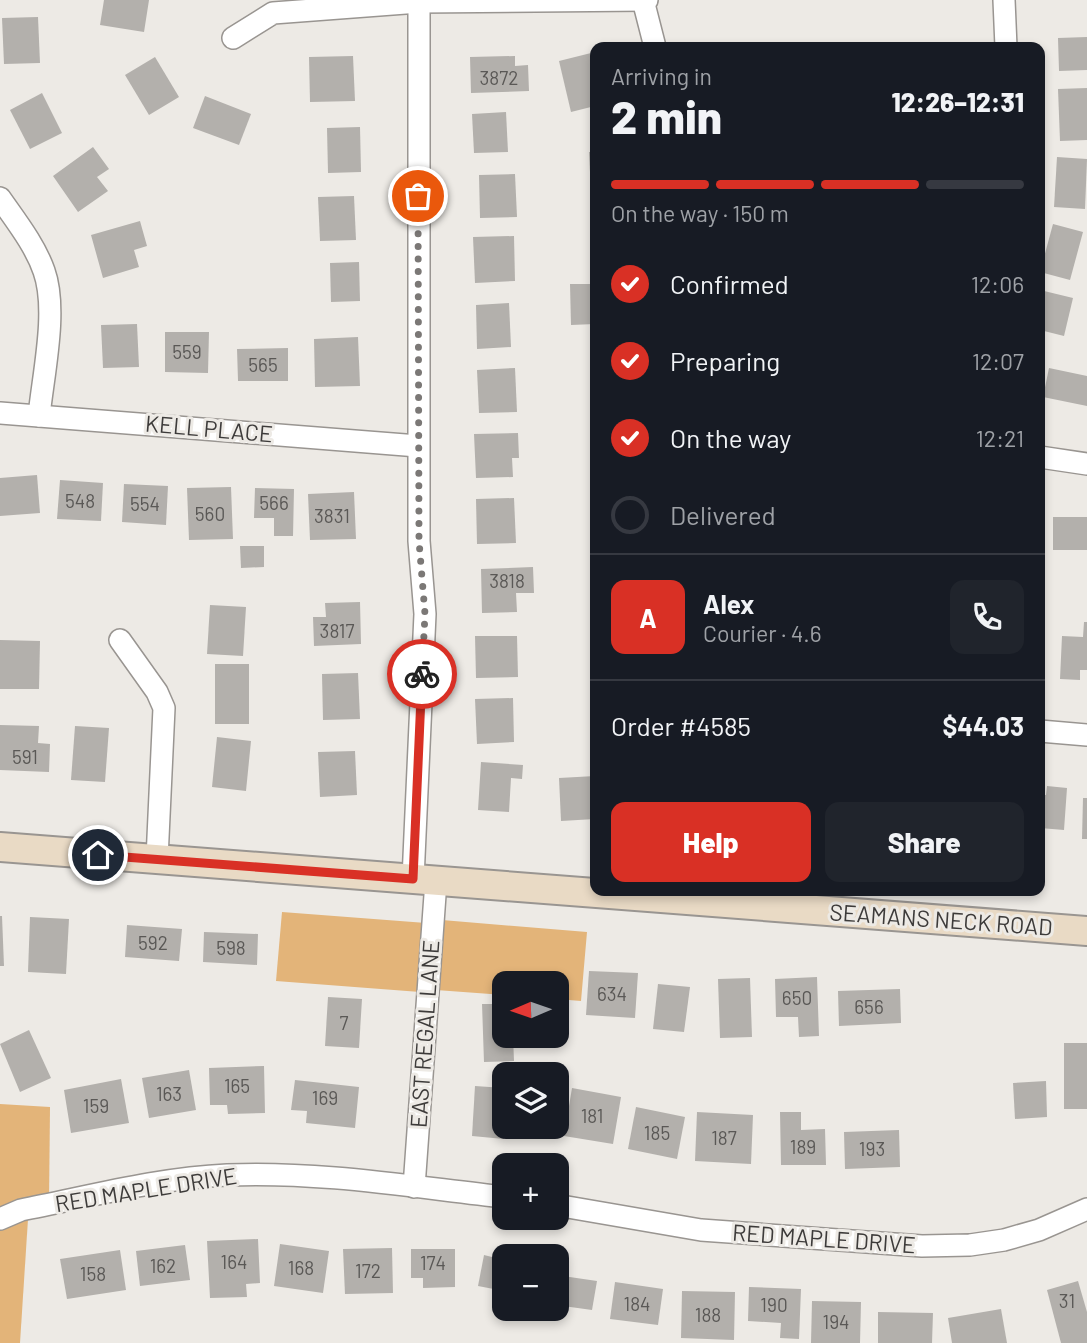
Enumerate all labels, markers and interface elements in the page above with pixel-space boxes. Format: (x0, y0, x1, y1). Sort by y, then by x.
text: Arriving in (611, 62, 712, 90)
house number: 3872 (480, 66, 518, 89)
text: 12:26–12:31 (892, 86, 1024, 117)
text: 2 min (611, 88, 722, 143)
pin (388, 166, 448, 226)
icon: bag (399, 177, 437, 215)
text: On the way · 150 m (611, 199, 789, 227)
icon: check (611, 265, 649, 303)
text: Confirmed (670, 268, 789, 299)
text: 12:06 (971, 270, 1024, 298)
house number: 559 (172, 340, 202, 363)
icon: check (611, 342, 649, 380)
text: Preparing (670, 345, 780, 376)
text: 12:07 (972, 347, 1024, 375)
house number: 565 (248, 353, 278, 376)
street label: KELL PLACE (144, 408, 274, 448)
icon: check (611, 419, 649, 457)
text: On the way (670, 422, 791, 453)
text: 12:21 (976, 424, 1024, 452)
house number: 548 (65, 489, 95, 512)
house number: 566 (259, 491, 289, 514)
house number: 554 (130, 492, 160, 515)
text: Delivered (670, 499, 776, 530)
house number: 560 (195, 502, 225, 525)
house number: 3831 (314, 504, 350, 527)
house number: 3818 (489, 569, 525, 592)
button: phone (950, 580, 1024, 654)
text: Alex (703, 588, 754, 619)
text: A (639, 602, 657, 633)
house number: 3817 (320, 619, 354, 642)
text: Courier · 4.6 (703, 619, 822, 647)
courier (387, 639, 457, 709)
icon: bike (403, 655, 441, 693)
text: Order #4585 (611, 710, 751, 741)
text: $44.03 (942, 710, 1024, 741)
house number: 591 (12, 745, 38, 768)
button: Help (611, 802, 811, 882)
button: Share (825, 802, 1024, 882)
pin (68, 825, 128, 885)
icon: home (79, 836, 117, 874)
street label: SEAMANS NECK ROAD (829, 897, 1054, 941)
house number: 592 (138, 931, 168, 954)
house number: 598 (216, 936, 246, 959)
street label: EAST REGAL LANE (403, 939, 445, 1129)
north arrow (492, 971, 569, 1048)
map controls (492, 971, 569, 1321)
house number: 634 (597, 982, 627, 1005)
house number: 650 (782, 986, 812, 1009)
house number: 656 (854, 995, 884, 1018)
house number: 7 (340, 1011, 349, 1034)
button: layers (492, 1062, 569, 1139)
house number: 165 (224, 1074, 250, 1097)
house number: 163 (156, 1082, 182, 1105)
house number: 169 (312, 1086, 338, 1109)
house number: 159 (83, 1094, 109, 1117)
house number: 181 (581, 1104, 603, 1127)
house number: 185 (644, 1121, 670, 1144)
house number: 187 (711, 1126, 737, 1149)
house number: 189 (790, 1135, 816, 1158)
house number: 193 (859, 1137, 885, 1160)
button: + (492, 1153, 569, 1230)
street label: RED MAPLE DRIVE (53, 1161, 239, 1217)
street label: RED MAPLE DRIVE (731, 1218, 917, 1258)
button: − (492, 1244, 569, 1321)
house number: 164 (221, 1250, 247, 1273)
house number: 174 (420, 1251, 446, 1274)
house number: 162 (150, 1254, 176, 1277)
house number: 168 (288, 1256, 314, 1279)
house number: 172 (355, 1259, 381, 1282)
house number: 158 (80, 1262, 106, 1285)
house number: 31 (1059, 1289, 1075, 1312)
house number: 184 (623, 1292, 651, 1315)
house number: 190 (760, 1293, 788, 1316)
house number: 188 (695, 1303, 721, 1326)
house number: 194 (822, 1310, 850, 1333)

